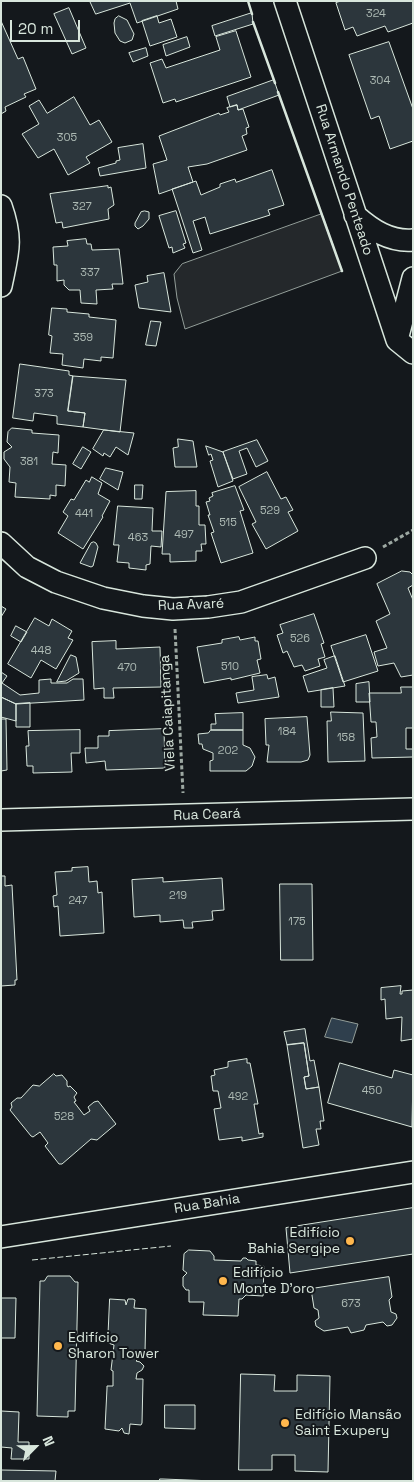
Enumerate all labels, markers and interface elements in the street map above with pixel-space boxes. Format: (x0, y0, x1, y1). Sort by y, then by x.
house number: 324 (366, 7, 386, 21)
scale bar (12, 10, 82, 42)
text: 20 m (18, 19, 53, 38)
house number: 304 (370, 74, 390, 88)
street label: Rua Armando Penteado (312, 102, 376, 258)
house number: 305 (57, 131, 77, 145)
house number: 327 (72, 200, 92, 214)
house number: 337 (80, 266, 100, 280)
house number: 359 (73, 331, 93, 345)
house number: 373 (34, 387, 54, 401)
house number: 381 (20, 455, 38, 469)
house number: 529 (260, 504, 280, 518)
house number: 441 (75, 507, 93, 521)
house number: 515 (219, 516, 237, 530)
house number: 497 (174, 528, 194, 542)
house number: 463 (128, 531, 148, 545)
street label: Rua Avaré (158, 595, 224, 615)
house number: 526 (290, 632, 310, 646)
house number: 448 (31, 644, 51, 658)
street label: Viela Caiapitanga (157, 654, 179, 772)
house number: 510 (221, 660, 239, 674)
house number: 470 (117, 661, 137, 675)
house number: 184 (278, 725, 296, 739)
house number: 158 (337, 731, 355, 745)
house number: 202 (218, 744, 238, 758)
street label: Rua Ceará (173, 805, 241, 825)
house number: 219 (169, 889, 187, 903)
house number: 247 (68, 894, 88, 908)
house number: 175 (288, 915, 306, 929)
house number: 450 (362, 1084, 382, 1098)
house number: 492 (228, 1090, 248, 1104)
house number: 528 (54, 1110, 74, 1124)
street label: Rua Bahia (173, 1191, 241, 1217)
place label: Edifício Bahia Sergipe (247, 1225, 340, 1258)
marker: Edifício Bahia Sergipe (344, 1235, 356, 1247)
place label: Edifício Monte D'oro (233, 1265, 315, 1298)
marker: Edifício Monte D'oro (217, 1275, 229, 1287)
house number: 673 (341, 1297, 361, 1311)
place label: Edifício Sharon Tower (68, 1330, 159, 1362)
marker: Edifício Sharon Tower (52, 1340, 64, 1352)
place label: Edifício Mansão Saint Exupery (295, 1407, 402, 1440)
marker: Edifício Mansão Saint Exupery (279, 1417, 291, 1429)
north arrow (10, 1422, 60, 1472)
text: N (39, 1433, 59, 1449)

